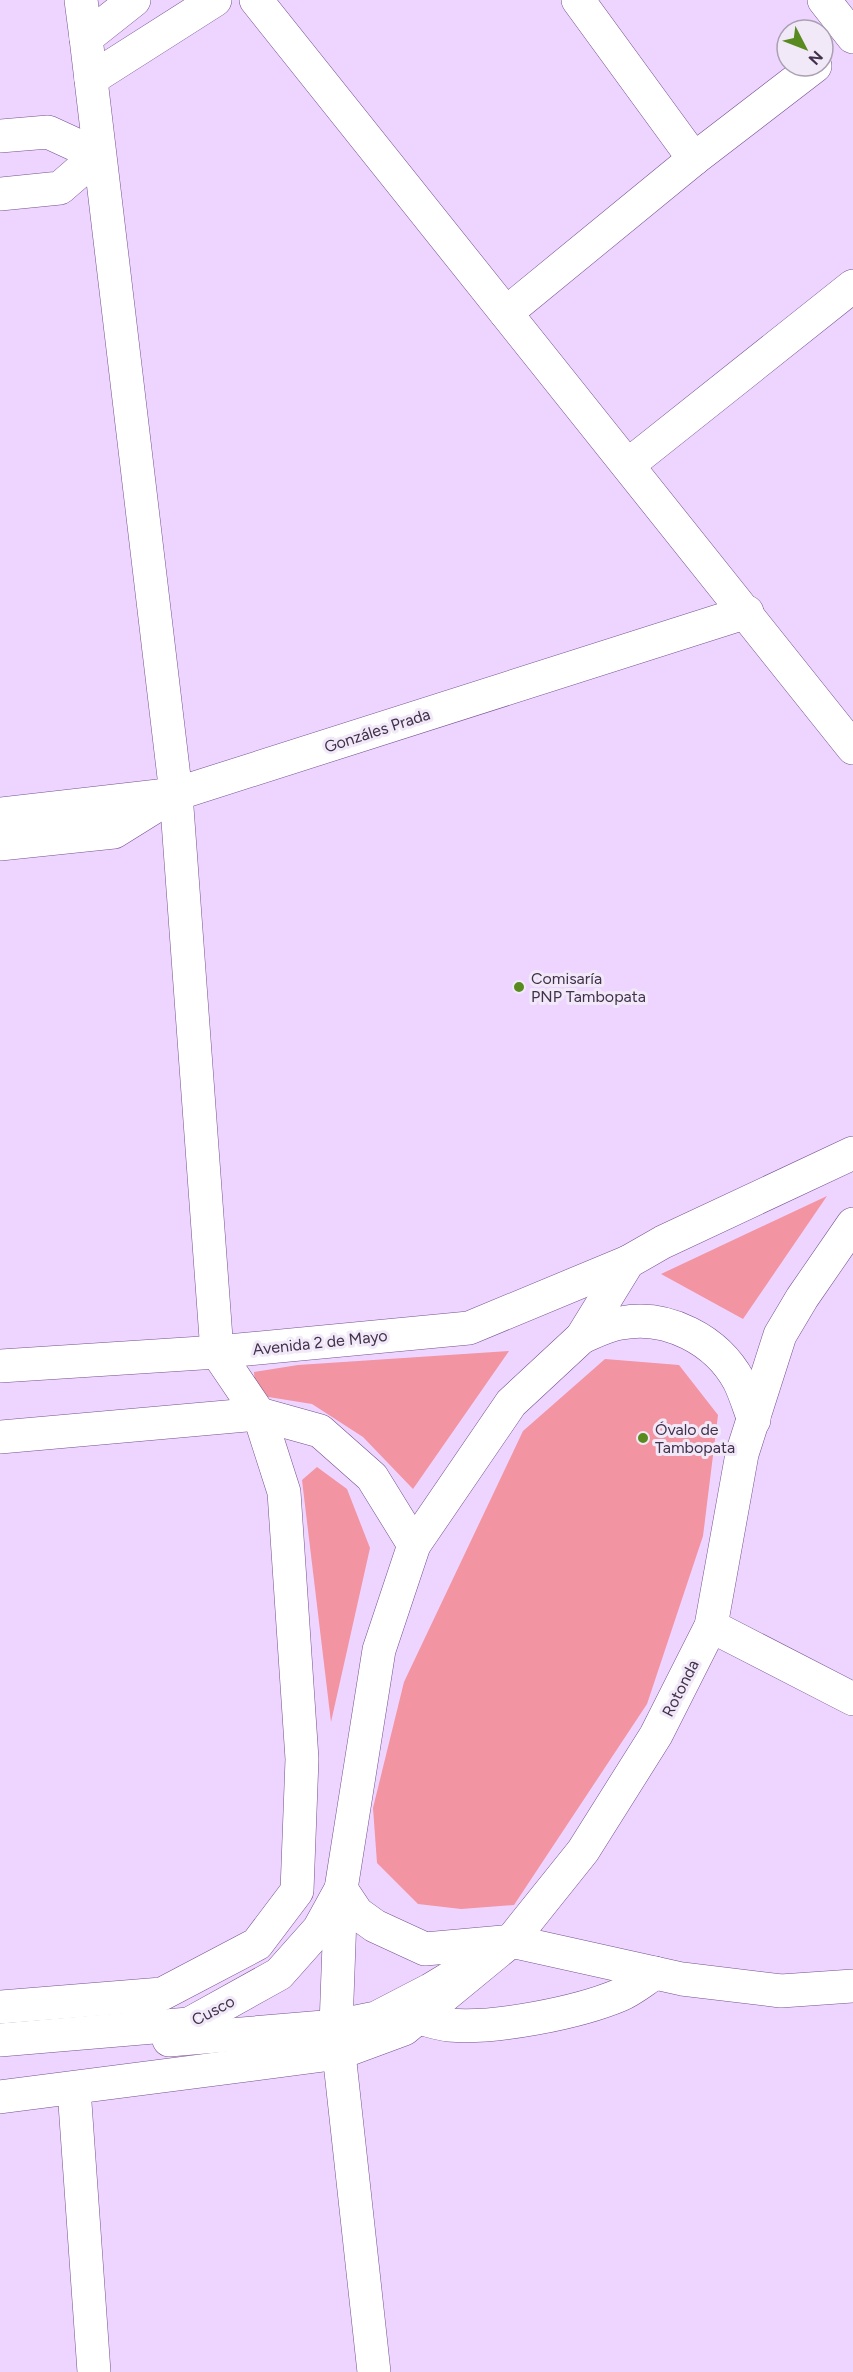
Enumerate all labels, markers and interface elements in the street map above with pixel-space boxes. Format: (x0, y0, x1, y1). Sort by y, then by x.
north arrow (775, 18, 835, 78)
text: N (805, 47, 827, 69)
street label: Gonzáles Prada (322, 704, 433, 757)
place label: Comisaría PNP Tambopata (531, 969, 646, 1006)
marker: Comisaría PNP Tambopata (512, 980, 526, 994)
street label: Avenida 2 de Mayo (252, 1326, 389, 1359)
place label: Óvalo de Tambopata (655, 1420, 735, 1457)
marker: Óvalo de Tambopata (636, 1431, 650, 1445)
street label: Rotonda (658, 1657, 703, 1720)
street label: Cusco (189, 1991, 238, 2030)

